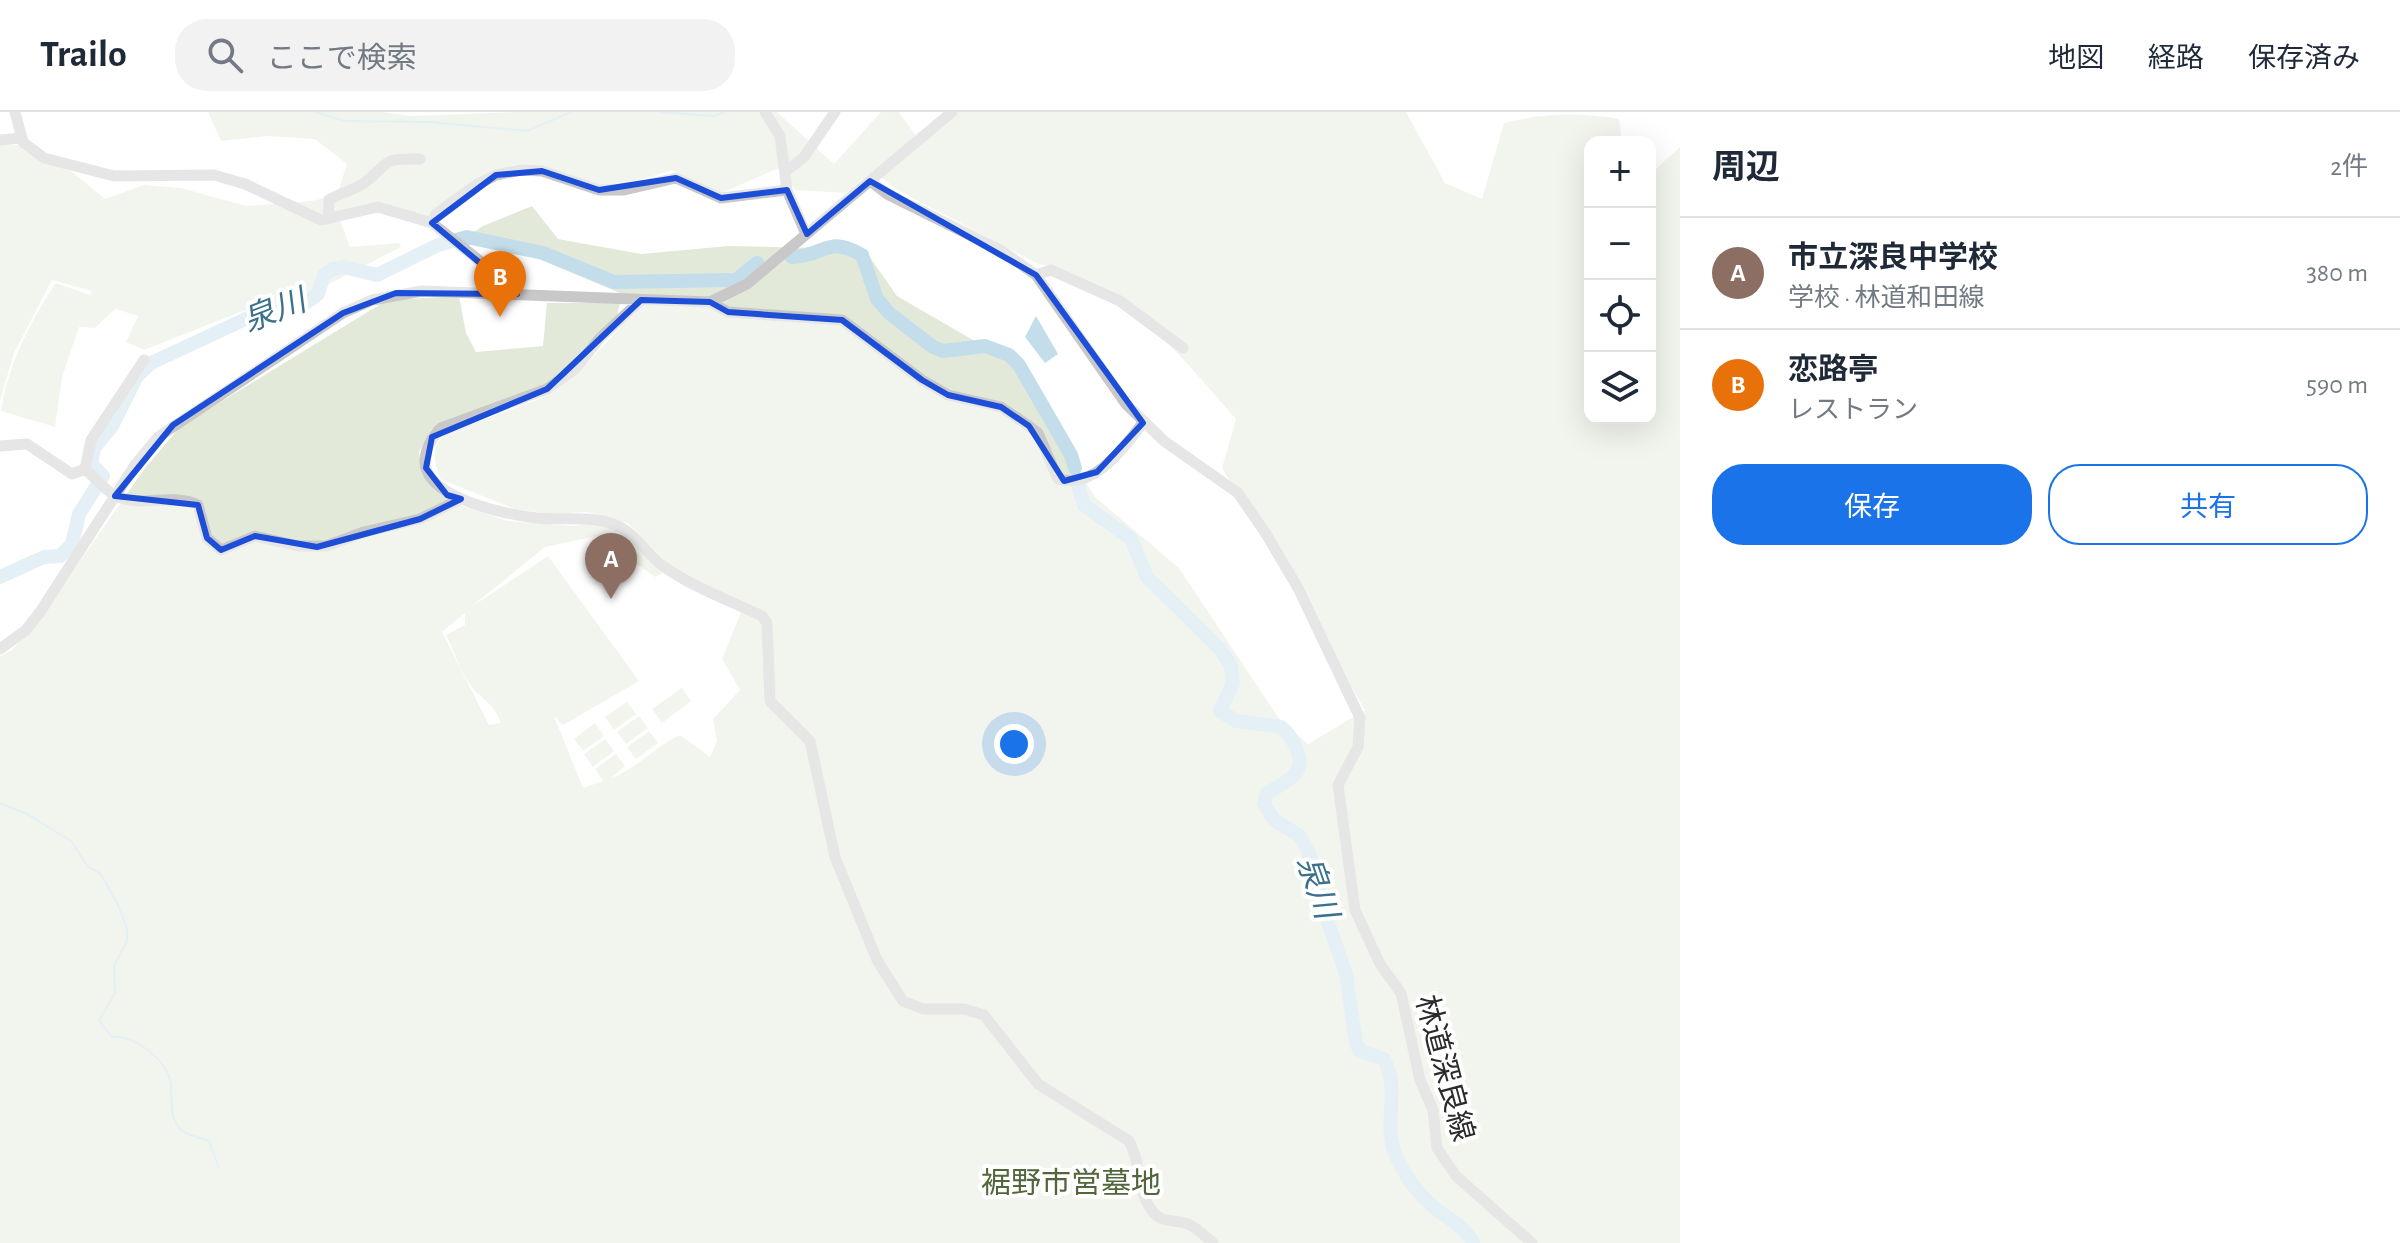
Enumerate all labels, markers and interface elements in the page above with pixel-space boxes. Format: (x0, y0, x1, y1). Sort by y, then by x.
search box (175, 19, 735, 91)
icon: search (203, 33, 247, 77)
text: Trailo (40, 36, 127, 74)
text: ここで検索 (267, 44, 417, 74)
text: 地図 (2048, 45, 2104, 73)
text: 経路 (2148, 45, 2204, 73)
text: 保存済み (2248, 45, 2360, 73)
map controls (1584, 136, 1656, 424)
button: + (1584, 136, 1656, 208)
text: 周辺 (1712, 151, 1780, 185)
text: 2件 (2330, 154, 2368, 180)
button: − (1584, 208, 1656, 280)
text: 市立深良中学校 (1788, 243, 1998, 273)
pin: B (474, 251, 526, 317)
text: A (1730, 260, 1746, 286)
text: 380 m (2306, 260, 2368, 286)
button: locate (1584, 280, 1656, 352)
water label: 泉川 (238, 282, 313, 337)
text: 学校 · 林道和田線 (1788, 285, 1985, 311)
button: layers (1584, 352, 1656, 424)
text: 恋路亭 (1788, 355, 1878, 385)
text: B (1730, 372, 1746, 398)
text: 590 m (2306, 372, 2368, 398)
text: レストラン (1788, 397, 1918, 423)
button: 保存 (1712, 464, 2032, 545)
button: 共有 (2048, 464, 2368, 545)
pin: A (585, 533, 637, 599)
your location (994, 724, 1034, 764)
water label: 泉川 (1292, 851, 1345, 926)
street label: 林道深良線 (1410, 991, 1480, 1145)
park label: 裾野市営墓地 (981, 1167, 1161, 1199)

